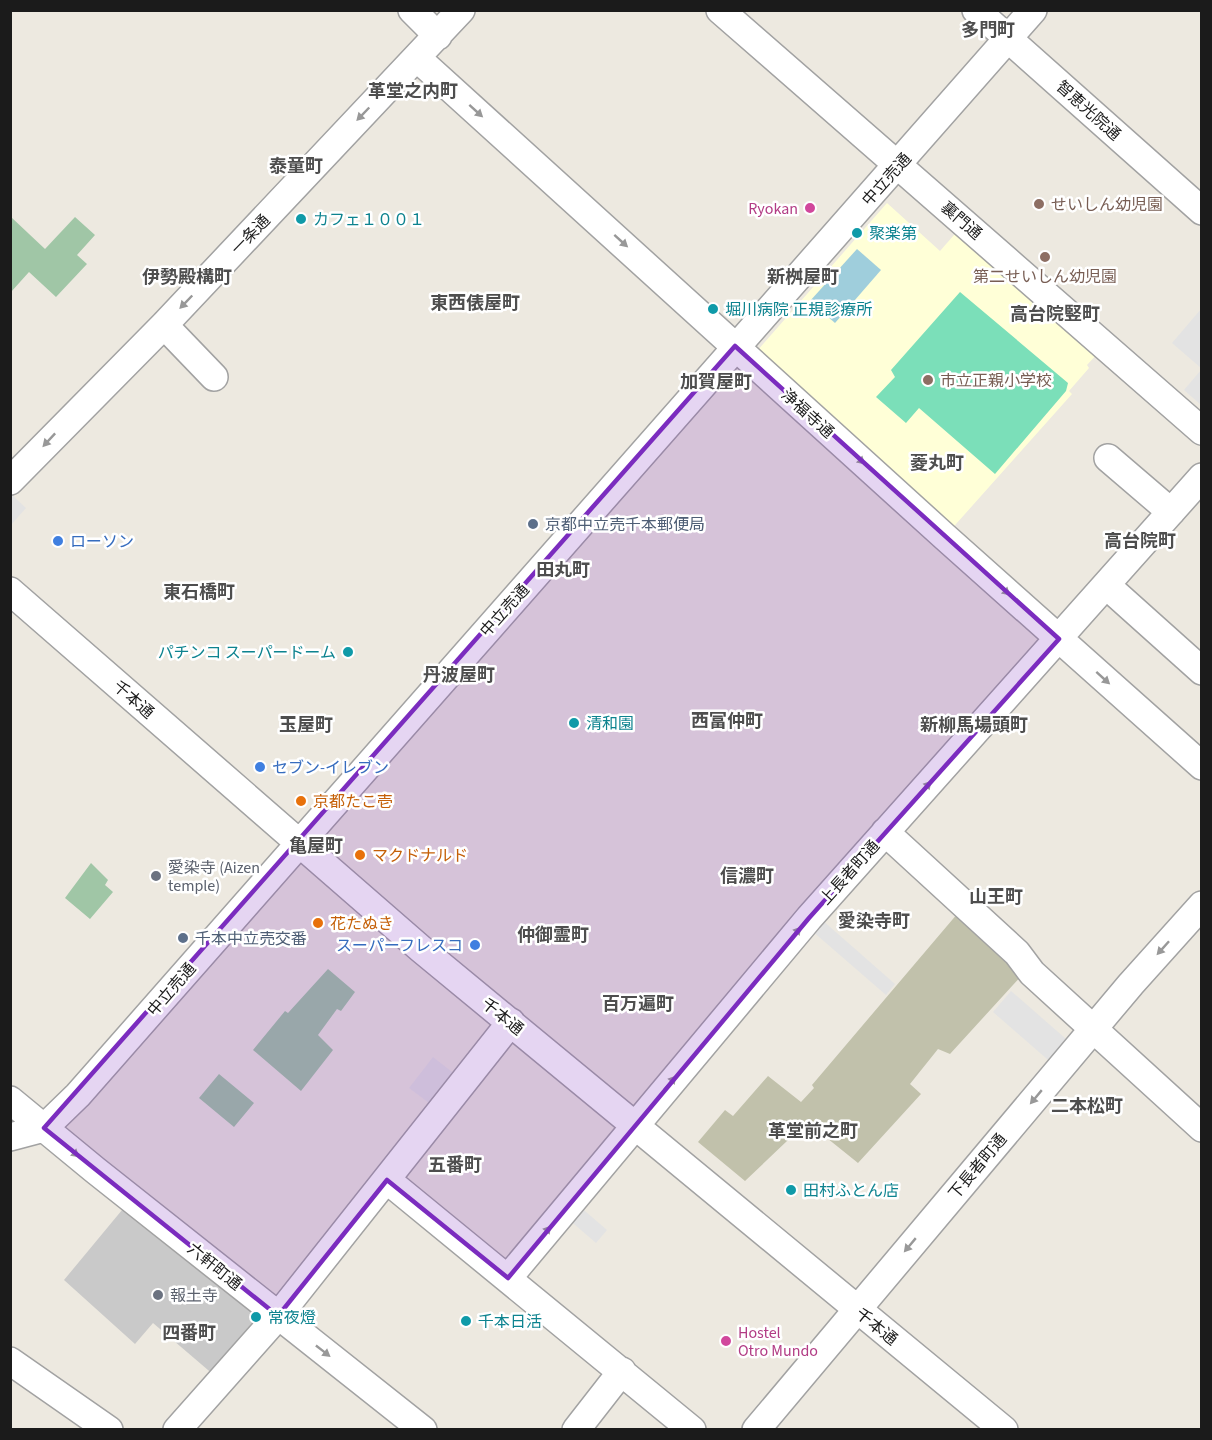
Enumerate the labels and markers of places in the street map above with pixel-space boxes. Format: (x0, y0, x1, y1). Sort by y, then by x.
place label: せいしん幼児園 (1051, 194, 1163, 216)
marker: せいしん幼児園 (1032, 197, 1046, 211)
place label: Ryokan (748, 198, 798, 220)
marker: Ryokan (803, 201, 817, 215)
place label: カフェ１００１ (313, 209, 425, 231)
marker: カフェ１００１ (294, 212, 308, 226)
place label: 聚楽第 (869, 223, 917, 245)
marker: 聚楽第 (850, 226, 864, 240)
marker: 第二せいしん幼児園 (1038, 250, 1052, 264)
place label: 第二せいしん幼児園 (973, 266, 1117, 288)
place label: 堀川病院 正規診療所 (725, 299, 872, 321)
marker: 堀川病院 正規診療所 (706, 302, 720, 316)
place label: 市立正親小学校 (940, 370, 1052, 392)
marker: 市立正親小学校 (921, 373, 935, 387)
place label: 京都中立売千本郵便局 (545, 514, 705, 536)
marker: 京都中立売千本郵便局 (526, 517, 540, 531)
place label: ローソン (70, 531, 134, 553)
marker: ローソン (51, 534, 65, 548)
place label: パチンコ スーパードーム (157, 642, 336, 664)
marker: パチンコ スーパードーム (341, 645, 355, 659)
place label: 清和園 (586, 713, 634, 735)
marker: 清和園 (567, 716, 581, 730)
place label: セブン-イレブン (272, 757, 389, 779)
marker: セブン-イレブン (253, 760, 267, 774)
place label: 京都たこ壱 (313, 791, 393, 813)
marker: 京都たこ壱 (294, 794, 308, 808)
place label: マクドナルド (372, 845, 468, 867)
marker: マクドナルド (353, 848, 367, 862)
place label: 愛染寺 (Aizen temple) (168, 857, 260, 897)
marker: 愛染寺 (Aizen temple) (149, 869, 163, 883)
place label: 花たぬき (330, 913, 394, 935)
marker: 花たぬき (311, 916, 325, 930)
place label: 千本中立売交番 (195, 928, 307, 950)
marker: 千本中立売交番 (176, 931, 190, 945)
place label: スーパーフレスコ (336, 935, 463, 957)
marker: スーパーフレスコ (468, 938, 482, 952)
place label: 田村ふとん店 (803, 1180, 899, 1202)
marker: 田村ふとん店 (784, 1183, 798, 1197)
place label: 報土寺 (170, 1285, 218, 1307)
marker: 報土寺 (151, 1288, 165, 1302)
place label: 常夜燈 (268, 1307, 316, 1329)
marker: 常夜燈 (249, 1310, 263, 1324)
place label: 千本日活 (478, 1311, 542, 1333)
marker: 千本日活 (459, 1314, 473, 1328)
place label: Hostel Otro Mundo (738, 1322, 818, 1362)
marker: Hostel Otro Mundo (719, 1334, 733, 1348)

